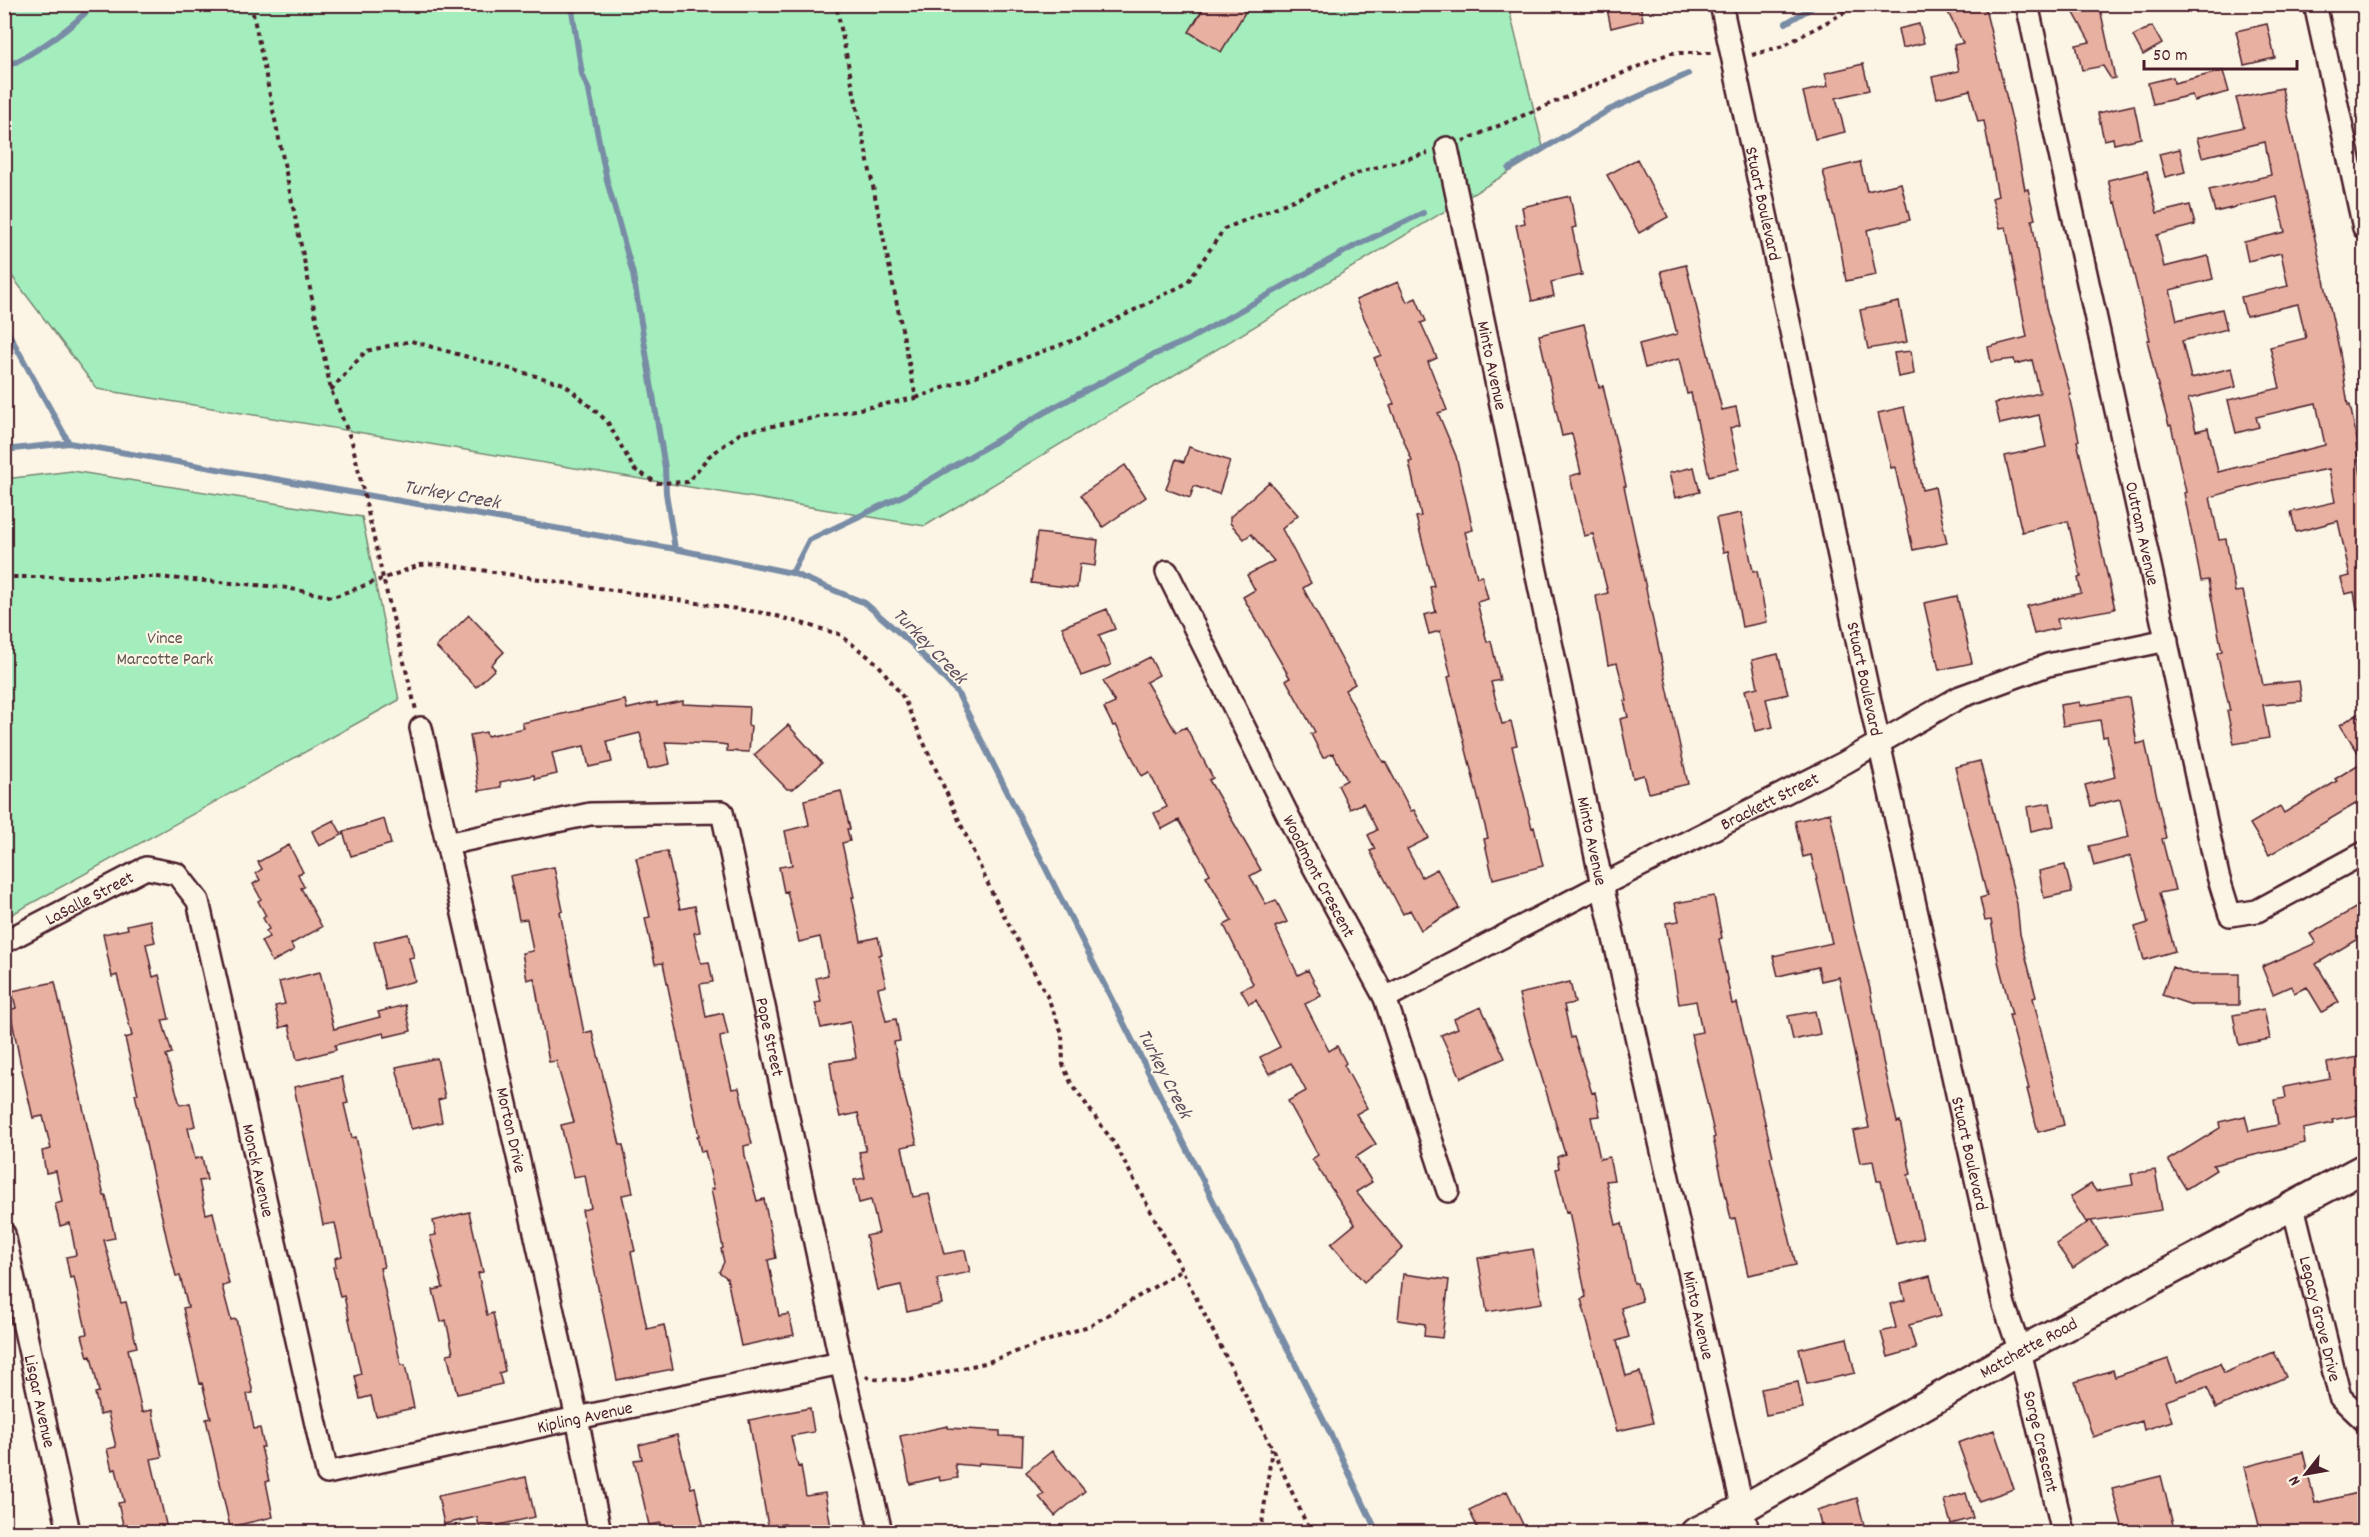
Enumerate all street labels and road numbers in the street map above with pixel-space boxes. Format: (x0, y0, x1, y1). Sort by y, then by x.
street label: Stuart Boulevard (1737, 145, 1786, 263)
street label: Minto Avenue (1469, 319, 1512, 413)
street label: Outram Avenue (2117, 480, 2164, 588)
street label: Stuart Boulevard (1838, 620, 1887, 739)
street label: Brackett Street (1717, 767, 1824, 838)
street label: Minto Avenue (1569, 795, 1612, 888)
street label: Woodmont Crescent (1275, 811, 1360, 943)
street label: LaSalle Street (42, 866, 139, 933)
street label: Pope Street (747, 995, 789, 1079)
street label: Morton Drive (488, 1085, 531, 1176)
street label: Stuart Boulevard (1943, 1095, 1993, 1213)
street label: Monck Avenue (234, 1122, 279, 1220)
street label: Legacy Grove Drive (2291, 1254, 2346, 1385)
street label: Minto Avenue (1674, 1269, 1719, 1362)
street label: Matchette Road (1976, 1313, 2083, 1386)
street label: Lisgar Avenue (16, 1353, 60, 1451)
street label: Sorge Crescent (2015, 1389, 2063, 1496)
street label: Kipling Avenue (535, 1397, 635, 1441)

